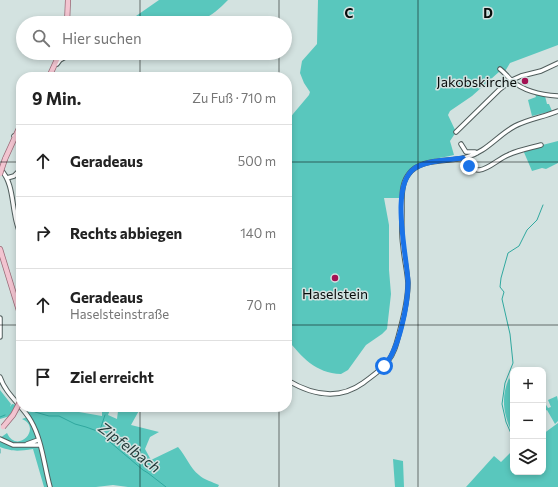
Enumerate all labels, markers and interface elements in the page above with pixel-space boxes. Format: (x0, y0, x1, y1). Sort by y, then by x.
text: C (345, 5, 354, 21)
text: D (483, 5, 493, 21)
search box (16, 16, 292, 60)
icon: search (30, 27, 52, 49)
text: Hier suchen (62, 29, 142, 47)
place label: Jakobskirche (437, 73, 517, 90)
marker: Jakobskirche (520, 76, 530, 86)
text: 9 Min. (32, 88, 81, 109)
text: Zu Fuß · 710 m (192, 90, 276, 106)
icon: ahead (32, 150, 54, 172)
text: Geradeaus (70, 152, 143, 170)
text: 500 m (238, 153, 276, 169)
route end (460, 157, 478, 175)
icon: right (32, 222, 54, 244)
text: Rechts abbiegen (70, 224, 182, 242)
text: 140 m (240, 225, 276, 241)
marker: Haselstein (330, 273, 340, 283)
place label: Haselstein (302, 285, 368, 302)
text: Geradeaus (70, 288, 143, 306)
icon: ahead (32, 294, 54, 316)
text: 70 m (247, 297, 276, 313)
text: Haselsteinstraße (70, 306, 169, 322)
route start (375, 357, 393, 375)
icon: arrive (32, 366, 54, 388)
map controls (510, 367, 546, 475)
button: + (510, 367, 546, 403)
text: Ziel erreicht (70, 368, 154, 386)
button: − (510, 403, 546, 439)
water label: Zipfelbach (95, 417, 164, 476)
button: layers (510, 439, 546, 475)

